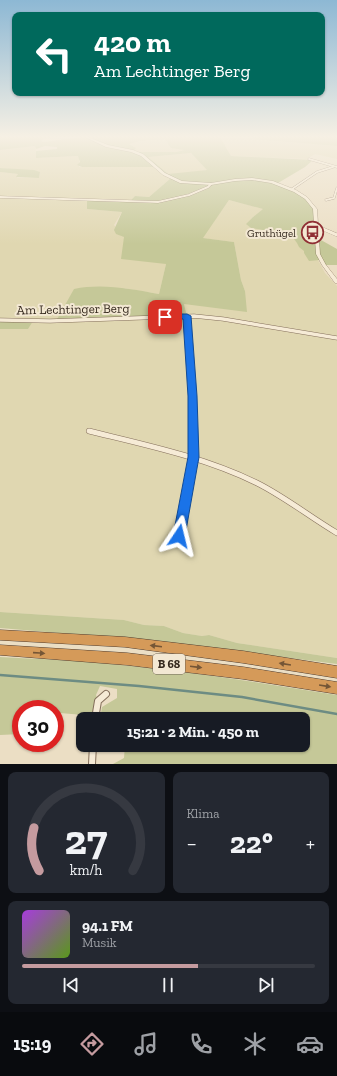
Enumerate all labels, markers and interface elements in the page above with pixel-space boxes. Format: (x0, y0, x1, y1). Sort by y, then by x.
text: 420 m (94, 26, 171, 59)
icon: left (28, 28, 80, 80)
text: Am Lechtinger Berg (94, 60, 250, 82)
bus stop icon: Gruthügel (299, 220, 325, 246)
place label: Gruthügel (247, 227, 296, 240)
pin (148, 300, 182, 334)
street label: Am Lechtinger Berg (16, 301, 130, 317)
icon: arrive (154, 306, 176, 328)
position arrow (158, 515, 200, 557)
one-way arrow (150, 643, 162, 649)
one-way arrow (33, 650, 45, 657)
road number: B 68 (153, 654, 185, 674)
one-way arrow (279, 661, 291, 667)
one-way arrow (190, 664, 202, 671)
one-way arrow (319, 683, 331, 689)
speed limit sign: 30 (12, 700, 64, 752)
text: 15:21 · 2 Min. · 450 m (127, 723, 259, 741)
text: Klima (187, 806, 219, 821)
text: 27 (65, 814, 108, 864)
text: 22° (230, 825, 273, 861)
text: − (187, 830, 197, 857)
text: + (306, 830, 315, 857)
text: km/h (70, 861, 103, 878)
text: 94.1 FM (82, 917, 133, 935)
text: Musik (82, 935, 117, 950)
icon: previous (60, 974, 82, 996)
icon: pause (157, 974, 179, 996)
icon: next (255, 974, 277, 996)
icon: directions (78, 1030, 106, 1058)
icon: music (132, 1030, 160, 1058)
icon: phone (187, 1030, 215, 1058)
icon: climate (241, 1030, 269, 1058)
icon: car (296, 1030, 324, 1058)
text: 15:19 (13, 1033, 51, 1055)

